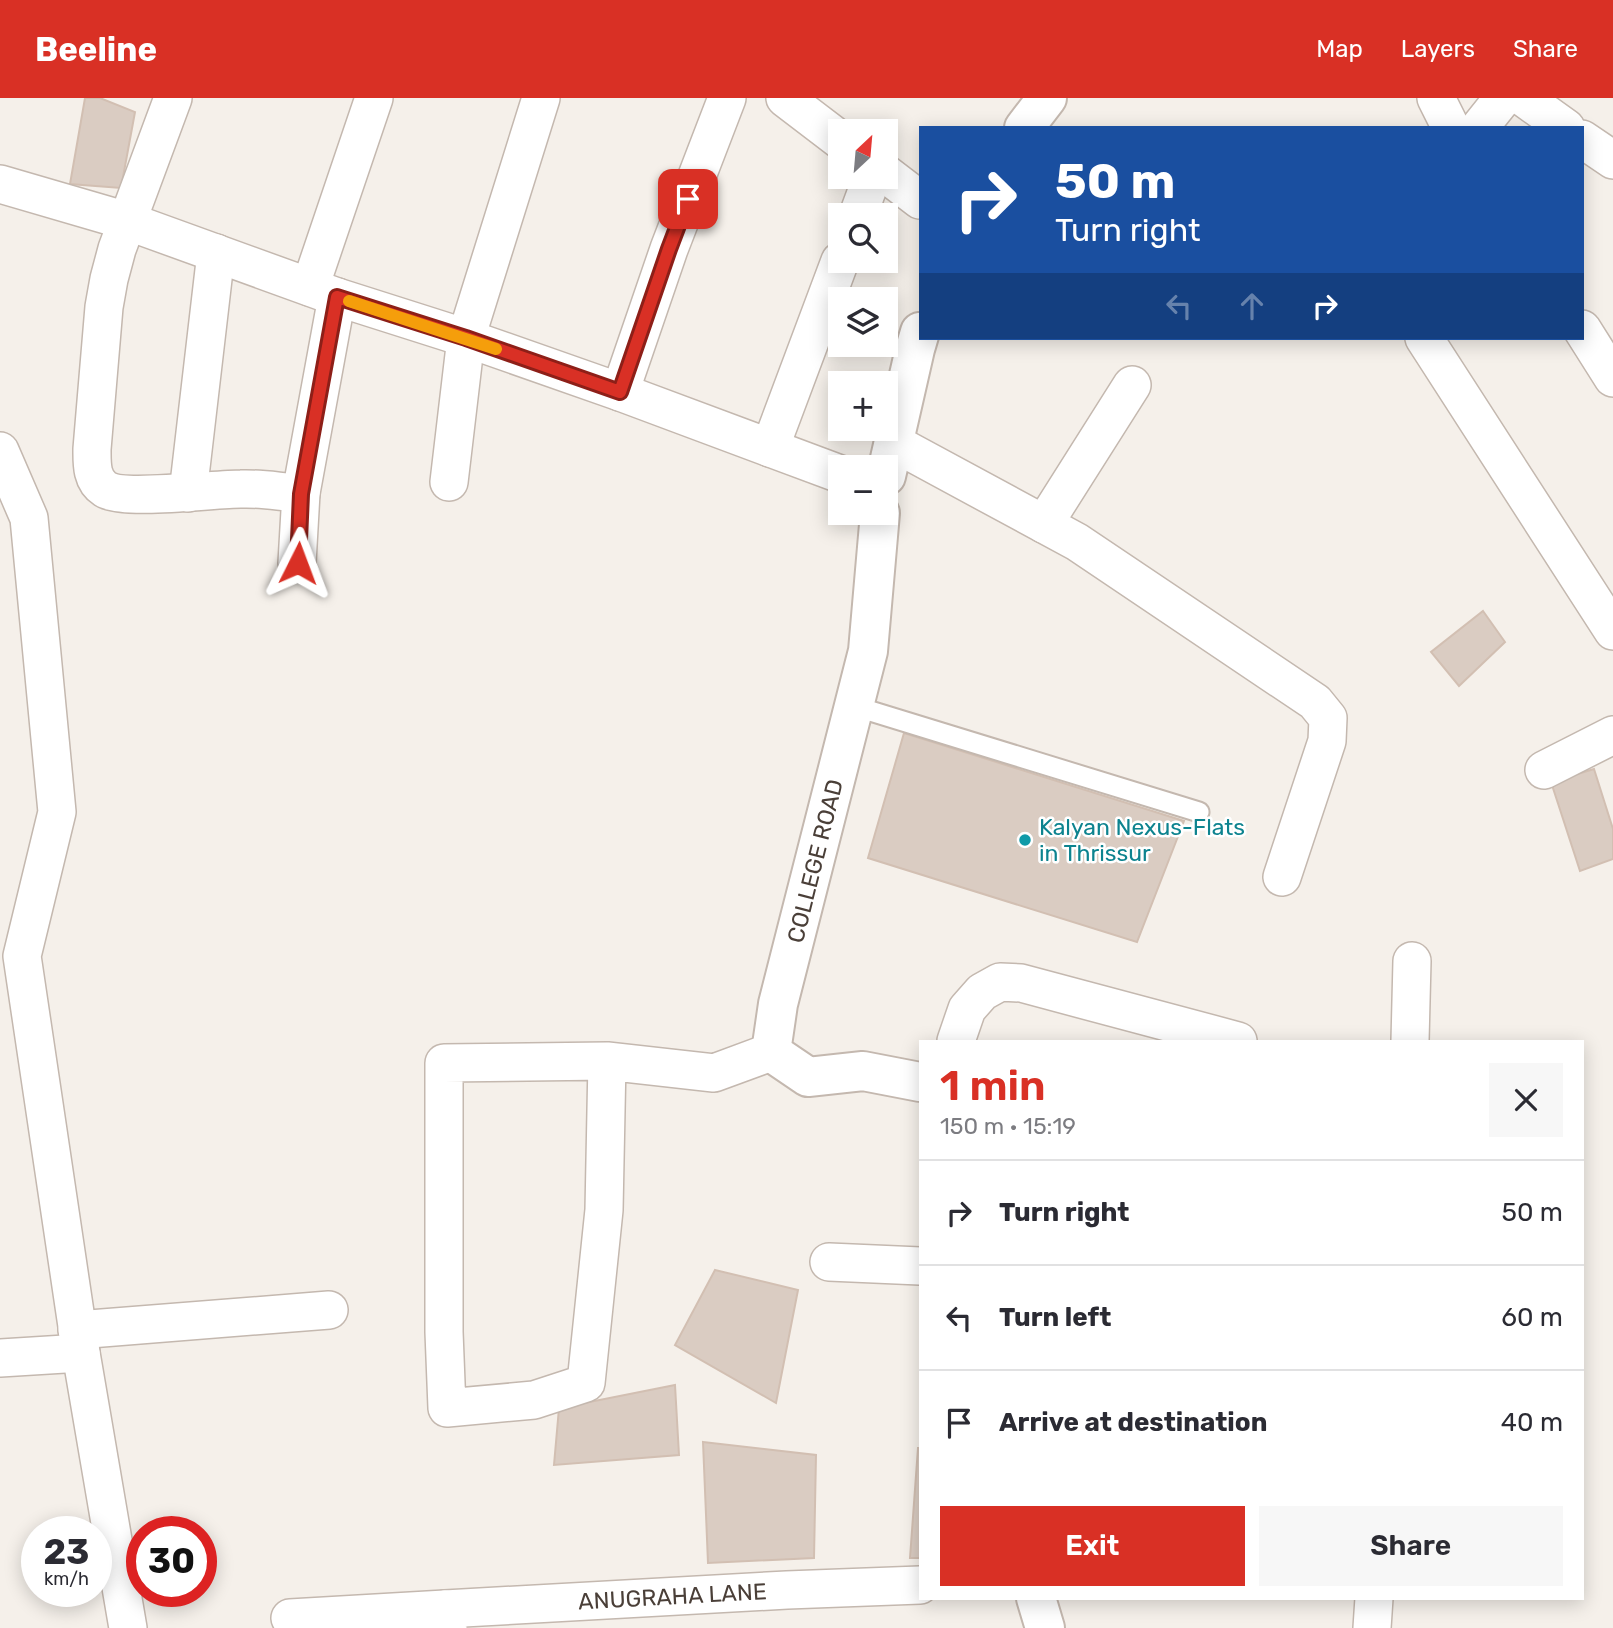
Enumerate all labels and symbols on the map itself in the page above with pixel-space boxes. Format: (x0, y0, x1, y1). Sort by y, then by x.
north arrow (828, 119, 898, 189)
pin (658, 169, 718, 229)
position arrow (261, 526, 335, 600)
street label: COLLEGE ROAD (781, 776, 849, 946)
place label: Kalyan Nexus-Flats in Thrissur (1039, 813, 1245, 867)
marker: Kalyan Nexus-Flats in Thrissur (1017, 832, 1033, 848)
speed limit sign: 30 (126, 1516, 217, 1607)
street label: ANUGRAHA LANE (577, 1577, 768, 1616)

